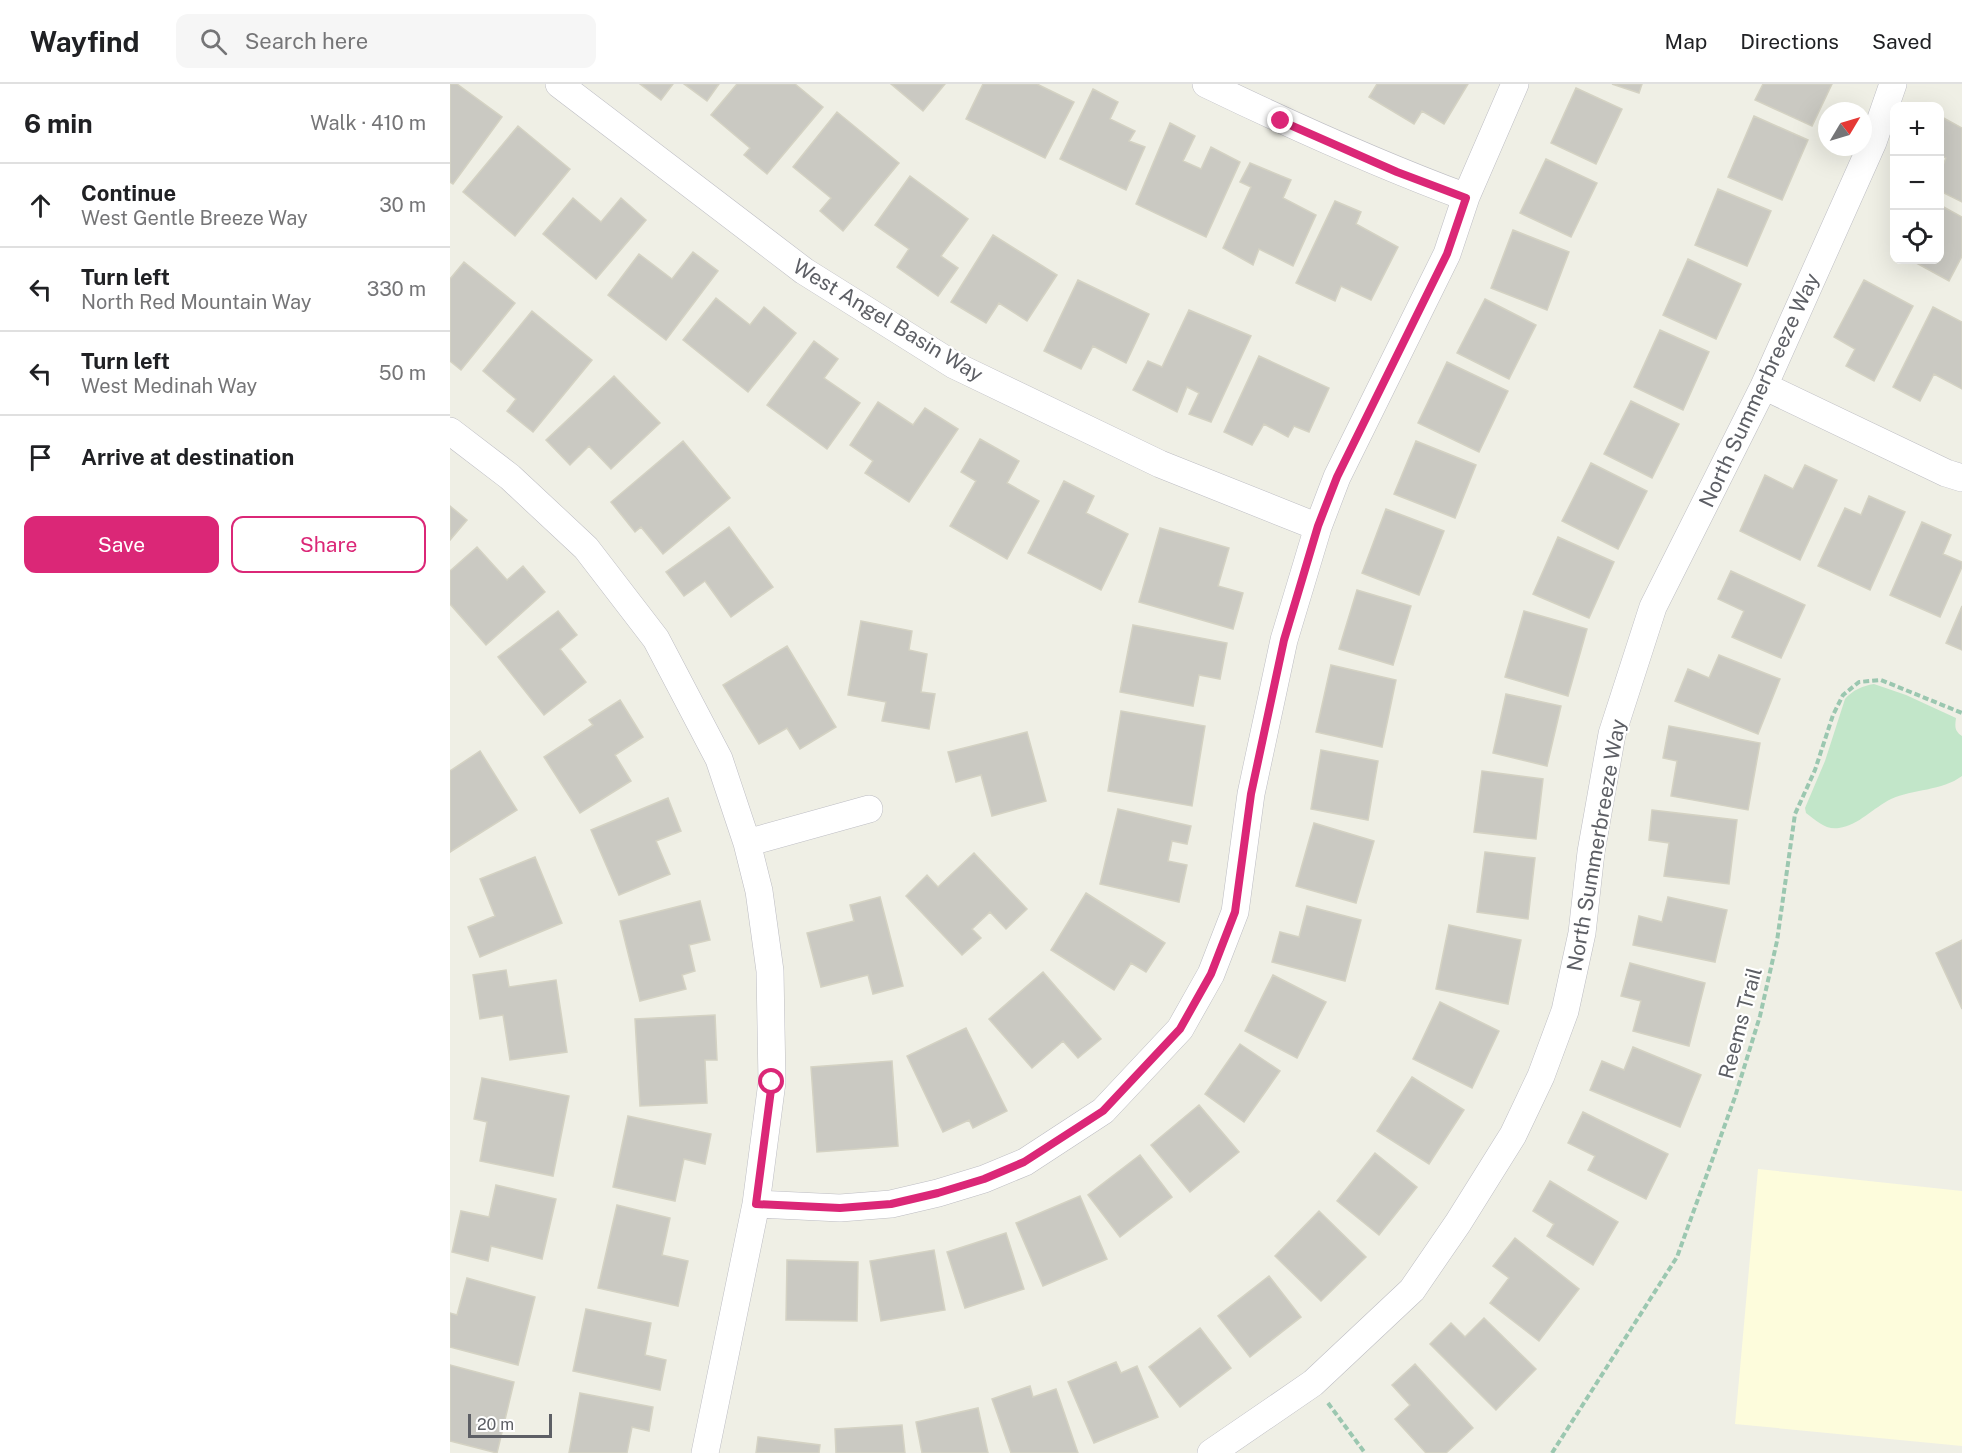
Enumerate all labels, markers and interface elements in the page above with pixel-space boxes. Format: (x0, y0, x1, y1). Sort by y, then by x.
search box (176, 14, 596, 68)
text: Wayfind (30, 25, 140, 58)
icon: search (197, 25, 230, 58)
text: Search here (245, 28, 368, 54)
text: Map (1665, 29, 1707, 54)
text: Directions (1740, 29, 1839, 54)
text: Saved (1872, 29, 1932, 54)
north arrow (1818, 102, 1872, 156)
map controls (1890, 102, 1944, 264)
button: + (1890, 102, 1944, 156)
route end (1267, 107, 1293, 133)
text: 6 min (24, 108, 93, 139)
text: Walk · 410 m (310, 111, 426, 135)
button: − (1890, 156, 1944, 210)
text: Continue (81, 180, 176, 206)
icon: ahead (24, 189, 57, 222)
text: 30 m (379, 193, 426, 217)
text: West Gentle Breeze Way (81, 206, 308, 230)
button: locate (1890, 210, 1944, 264)
street label: West Angel Basin Way (788, 253, 988, 387)
text: Turn left (81, 264, 170, 290)
street label: North Summerbreeze Way (1694, 269, 1824, 511)
icon: left (24, 273, 57, 306)
text: 330 m (367, 277, 426, 301)
text: North Red Mountain Way (81, 290, 311, 314)
text: Turn left (81, 348, 170, 374)
icon: left (24, 357, 57, 390)
text: 50 m (379, 361, 426, 385)
text: West Medinah Way (81, 374, 257, 398)
icon: arrive (24, 441, 57, 474)
text: Arrive at destination (81, 444, 294, 470)
button: Save (24, 516, 219, 573)
button: Share (231, 516, 426, 573)
street label: North Summerbreeze Way (1561, 717, 1631, 973)
street label: Reems Trail (1713, 965, 1767, 1081)
route start (758, 1068, 784, 1094)
scale bar (468, 1411, 552, 1438)
text: 20 m (477, 1415, 514, 1434)

